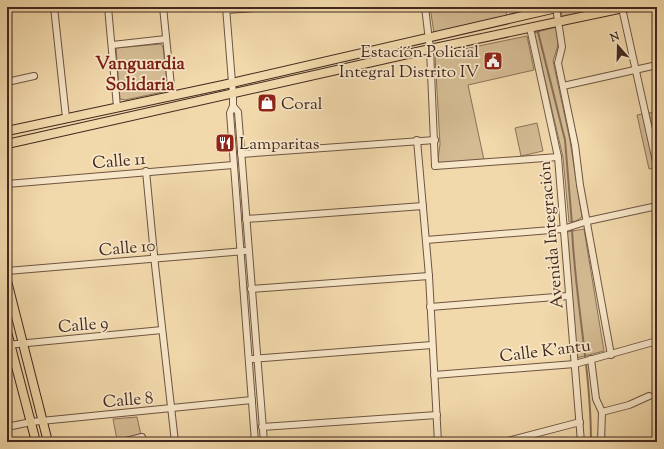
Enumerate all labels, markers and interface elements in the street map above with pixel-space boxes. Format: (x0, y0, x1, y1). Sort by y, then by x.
north arrow (598, 26, 638, 66)
text: N (607, 28, 622, 47)
place label: Estación Policial Integral Distrito IV (339, 41, 479, 85)
public building icon: Estación Policial Integral Distrito IV (482, 50, 504, 72)
district label: Vanguardia Solidaria (95, 52, 186, 99)
shop icon: Coral (256, 92, 278, 114)
place label: Coral (281, 93, 323, 117)
restaurant icon: Lamparitas (214, 132, 236, 154)
place label: Lamparitas (239, 133, 320, 157)
street label: Calle 11 (91, 148, 147, 176)
street label: Avenida Integración (534, 160, 570, 310)
street label: Calle 10 (98, 235, 156, 263)
street label: Calle 9 (57, 312, 109, 340)
street label: Calle K'antu (498, 334, 592, 369)
street label: Calle 8 (102, 387, 154, 415)

